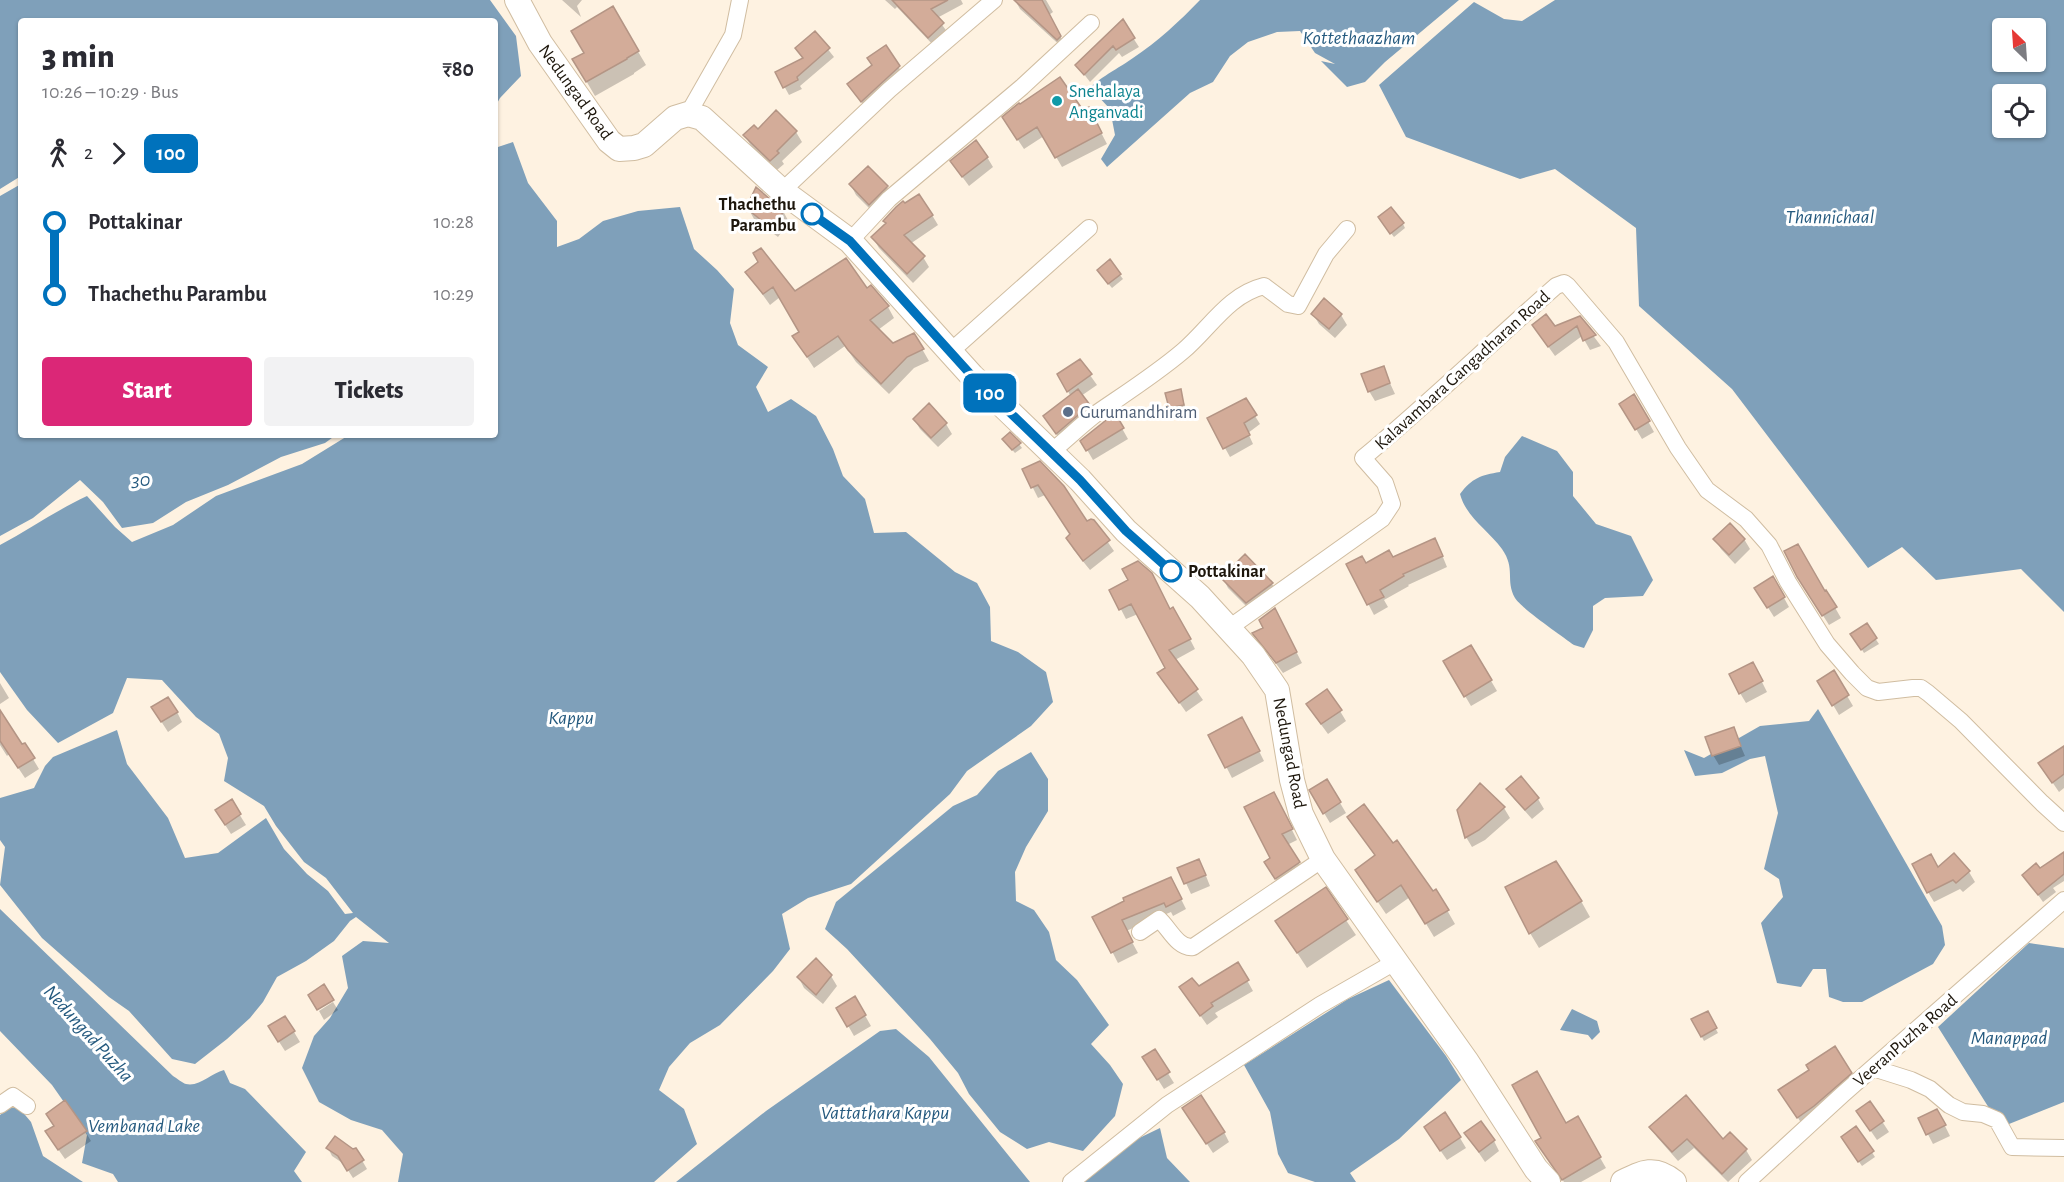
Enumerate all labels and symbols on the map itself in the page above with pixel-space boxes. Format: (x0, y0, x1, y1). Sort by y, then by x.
north arrow (1992, 18, 2046, 72)
water label: Kottethaazham (1303, 28, 1415, 48)
street label: Nedungad Road (535, 42, 616, 143)
place label: Snehalaya Anganvadi (1069, 83, 1143, 122)
marker: Snehalaya Anganvadi (1050, 94, 1064, 108)
place label: Thachethu Parambu (719, 196, 797, 235)
marker: Thachethu Parambu (801, 203, 823, 225)
water label: Thannichaal (1785, 207, 1875, 227)
street label: Kalavambara Gangadharan Road (1372, 288, 1553, 454)
line badge: 100 (956, 374, 1024, 412)
place label: Gurumandhiram (1080, 404, 1197, 422)
marker: Gurumandhiram (1061, 405, 1075, 419)
water label: 30 (132, 470, 150, 490)
marker: Pottakinar (1160, 560, 1182, 582)
place label: Pottakinar (1188, 563, 1266, 581)
street label: Nedungad Road (1269, 696, 1309, 810)
water label: Kappu (548, 708, 594, 728)
water label: Nedungad Puzha (40, 981, 137, 1086)
street label: VeeranPuzha Road (1850, 991, 1961, 1090)
water label: Manappad (1971, 1028, 2047, 1048)
water label: Vattathara Kappu (821, 1103, 949, 1123)
water label: Vembanad Lake (88, 1116, 201, 1136)

